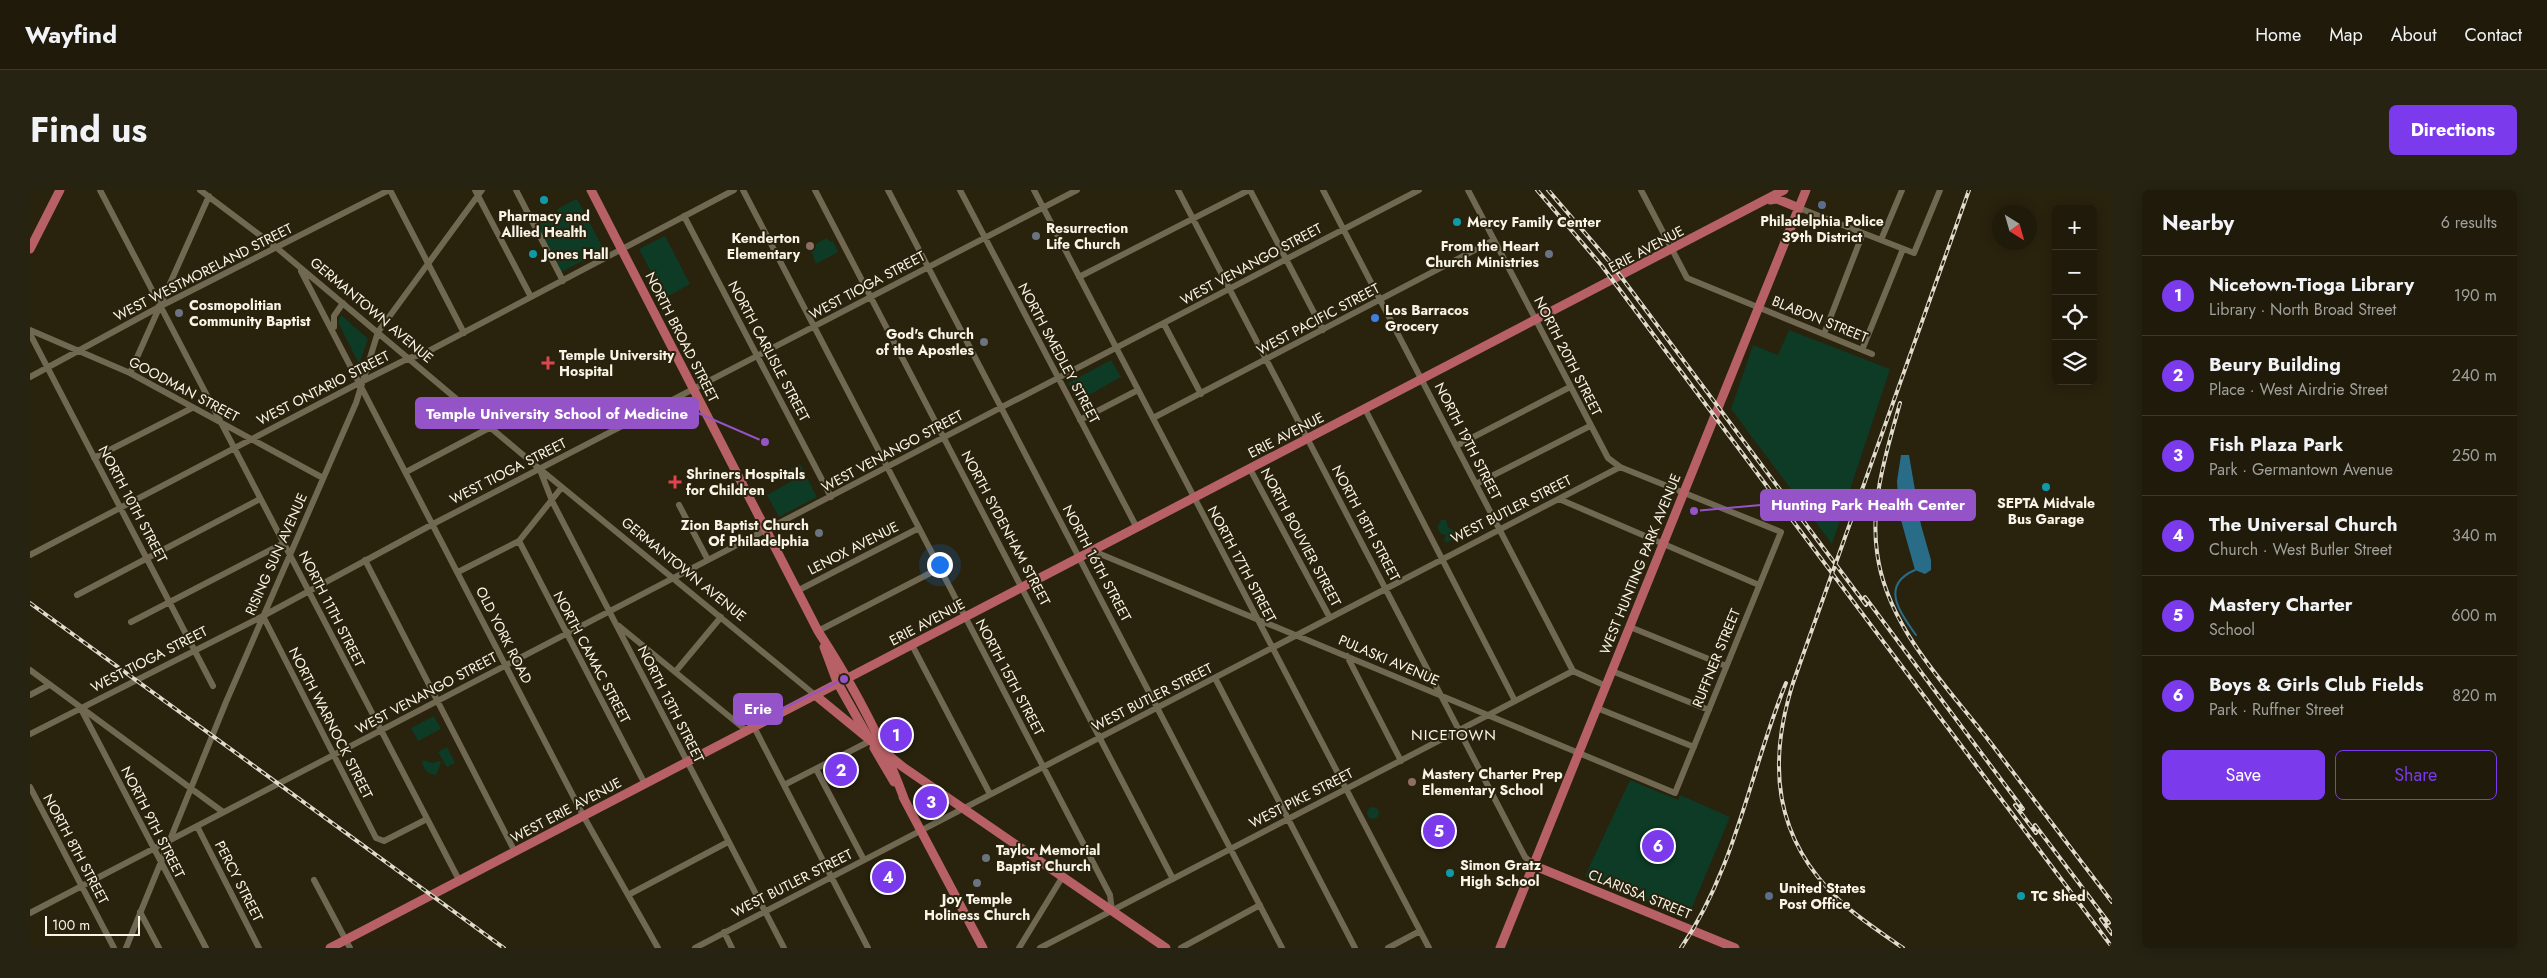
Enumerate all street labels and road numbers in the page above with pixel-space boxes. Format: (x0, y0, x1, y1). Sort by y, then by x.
street label: WEST WESTMORELAND STREET (110, 218, 296, 326)
street label: WEST VENANGO STREET (1177, 218, 1326, 310)
street label: ERIE AVENUE (1605, 221, 1687, 277)
street label: WEST TIOGA STREET (805, 246, 929, 324)
street label: GERMANTOWN AVENUE (306, 252, 438, 368)
street label: NORTH BROAD STREET (640, 268, 724, 406)
street label: NORTH CARLISLE STREET (723, 277, 815, 425)
street label: WEST PACIFIC STREET (1253, 278, 1383, 360)
street label: NORTH SMEDLEY STREET (1013, 279, 1105, 427)
street label: BLABON STREET (1769, 291, 1871, 347)
street label: NORTH 20TH STREET (1529, 293, 1607, 420)
street label: WEST ONTARIO STREET (253, 346, 393, 430)
street label: GOODMAN STREET (125, 352, 243, 427)
street label: NORTH 19TH STREET (1430, 379, 1506, 503)
street label: WEST VENANGO STREET (818, 405, 967, 497)
street label: ERIE AVENUE (1244, 407, 1328, 463)
street label: WEST TIOGA STREET (446, 433, 570, 509)
street label: NORTH 10TH STREET (94, 442, 173, 566)
street label: NORTH SYDENHAM STREET (957, 447, 1056, 609)
street label: NORTH 18TH STREET (1327, 462, 1405, 585)
street label: NORTH BOUVIER STREET (1256, 464, 1346, 610)
street label: WEST BUTLER STREET (1447, 470, 1575, 548)
street label: WEST HUNTING PARK AVENUE (1595, 471, 1685, 657)
street label: RISING SUN AVENUE (240, 490, 312, 618)
street label: NORTH 16TH STREET (1058, 501, 1136, 625)
street label: NORTH 17TH STREET (1203, 502, 1281, 626)
street label: GERMANTOWN AVENUE (617, 512, 751, 626)
street label: LENOX AVENUE (804, 516, 902, 580)
street label: NORTH 11TH STREET (294, 548, 370, 671)
street label: OLD YORK ROAD (471, 583, 537, 687)
street label: NORTH CAMAC STREET (549, 587, 636, 727)
street label: ERIE AVENUE (886, 594, 968, 650)
street label: RUFFNER STREET (1687, 605, 1745, 710)
street label: NORTH 15TH STREET (971, 615, 1049, 739)
street label: WEST TIOGA STREET (87, 621, 211, 697)
street label: PULASKI AVENUE (1336, 630, 1442, 690)
street label: NORTH 13TH STREET (633, 642, 709, 766)
street label: NORTH WARNOCK STREET (284, 644, 378, 803)
street label: WEST VENANGO STREET (352, 647, 501, 739)
street label: WEST BUTLER STREET (1088, 658, 1216, 736)
street label: NORTH 9TH STREET (116, 763, 190, 882)
street label: WEST PIKE STREET (1245, 763, 1357, 833)
street label: WEST ERIE AVENUE (507, 772, 625, 848)
street label: NORTH 8TH STREET (38, 790, 114, 908)
street label: PERCY STREET (210, 837, 268, 925)
street label: WEST BUTLER STREET (728, 844, 856, 922)
street label: CLARISSA STREET (1585, 864, 1695, 924)

